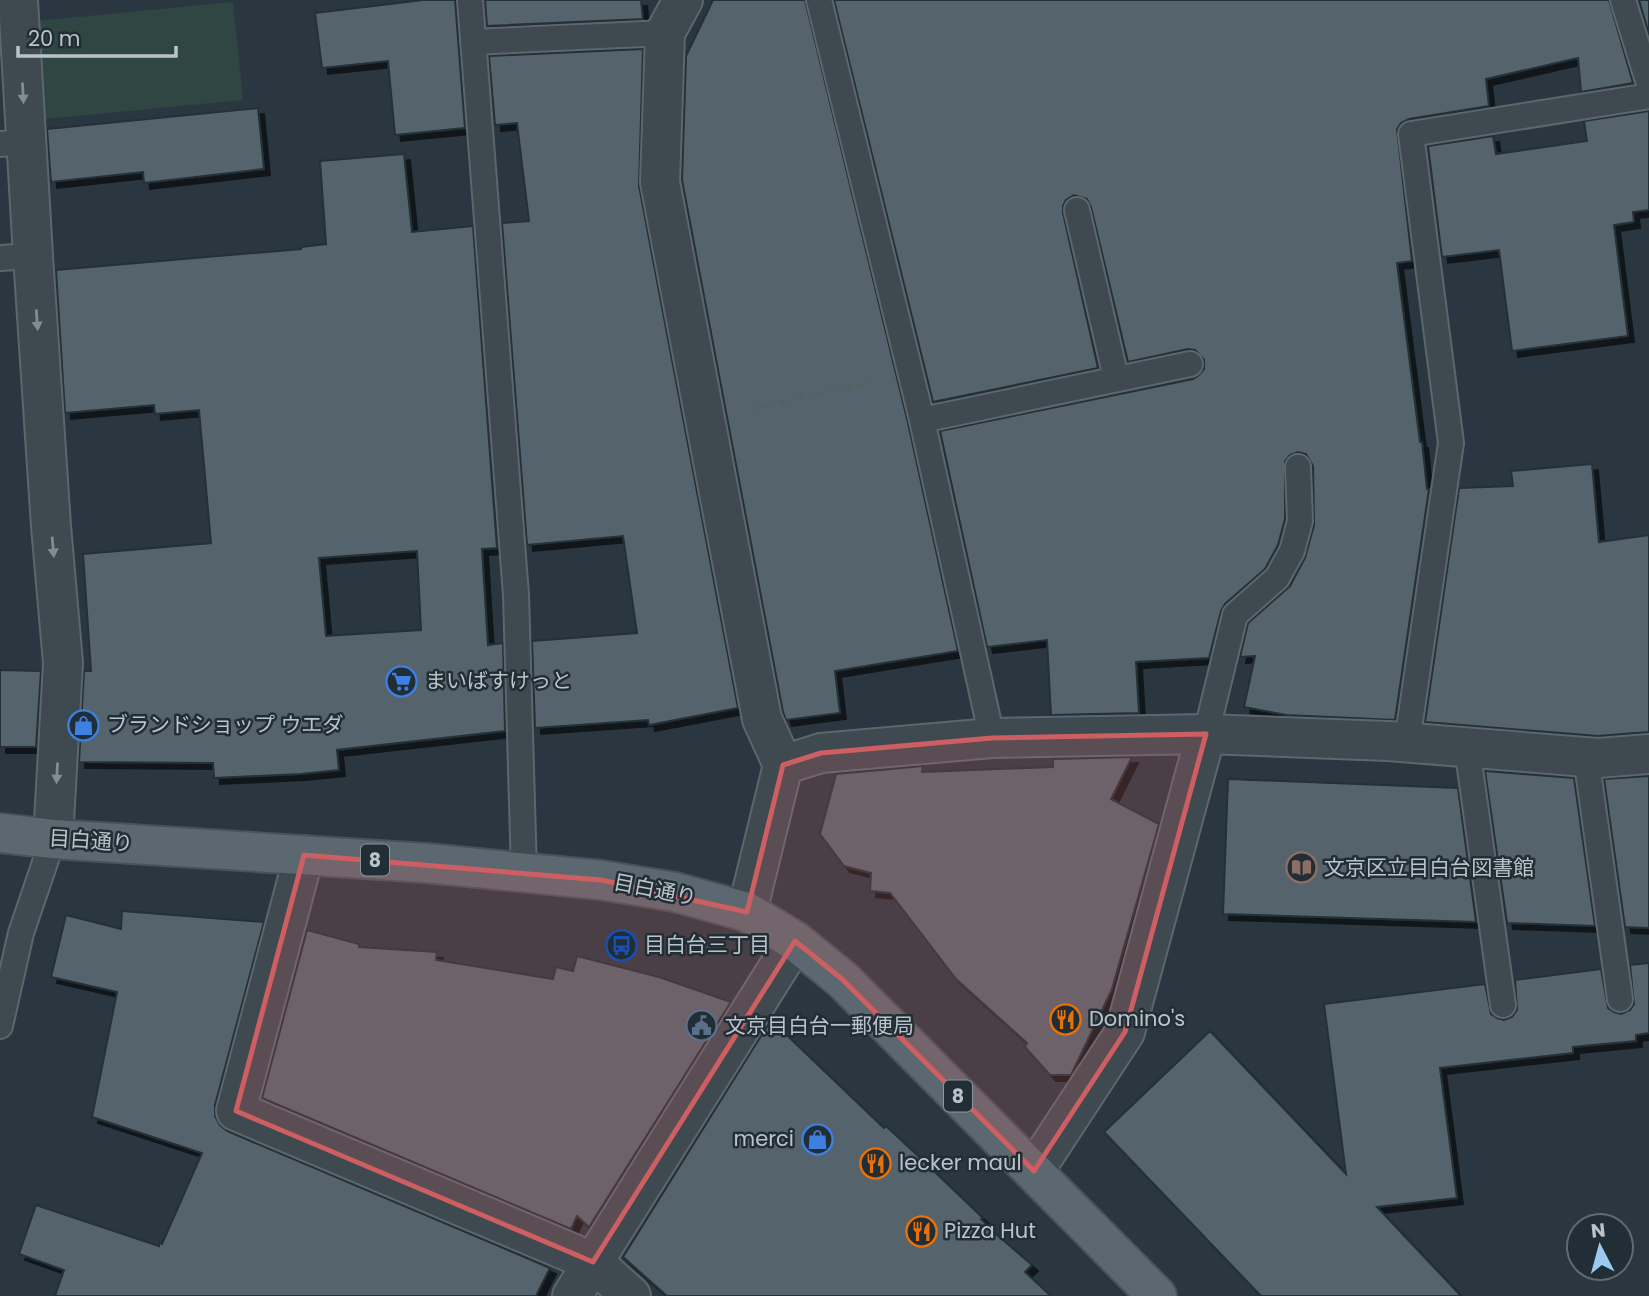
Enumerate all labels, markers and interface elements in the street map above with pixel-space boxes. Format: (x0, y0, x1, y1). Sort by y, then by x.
scale bar (18, 14, 175, 58)
text: 20 m (28, 24, 81, 53)
one-way arrow (18, 82, 29, 104)
one-way arrow (32, 309, 43, 331)
one-way arrow (48, 536, 59, 558)
supermarket icon: まいばすけっと (385, 664, 419, 698)
place label: まいばすけっと (425, 666, 572, 695)
shop icon: ブランドショップ ウエダ (67, 708, 101, 742)
place label: ブランドショップ ウエダ (107, 710, 344, 739)
one-way arrow (52, 763, 63, 785)
street label: 目白通り (48, 823, 134, 858)
road number: 8 (361, 845, 389, 876)
library icon: 文京区立目白台図書館 (1284, 851, 1318, 885)
place label: 文京区立目白台図書館 (1324, 853, 1534, 882)
street label: 目白通り (611, 867, 699, 912)
bus stop icon: 目白台三丁目 (604, 928, 638, 962)
place label: 目白台三丁目 (644, 930, 770, 959)
restaurant icon: Domino's (1049, 1002, 1083, 1036)
place label: Domino's (1089, 1004, 1185, 1033)
public building icon: 文京目白台一郵便局 (685, 1009, 719, 1043)
place label: 文京目白台一郵便局 (725, 1011, 914, 1040)
road number: 8 (944, 1080, 972, 1112)
shop icon: merci (800, 1122, 834, 1156)
place label: merci (734, 1124, 794, 1153)
restaurant icon: lecker maul (859, 1146, 893, 1180)
place label: lecker maul (899, 1148, 1022, 1177)
north arrow (1565, 1212, 1635, 1282)
restaurant icon: Pizza Hut (904, 1214, 938, 1248)
place label: Pizza Hut (944, 1216, 1036, 1245)
text: N (1590, 1216, 1607, 1245)

